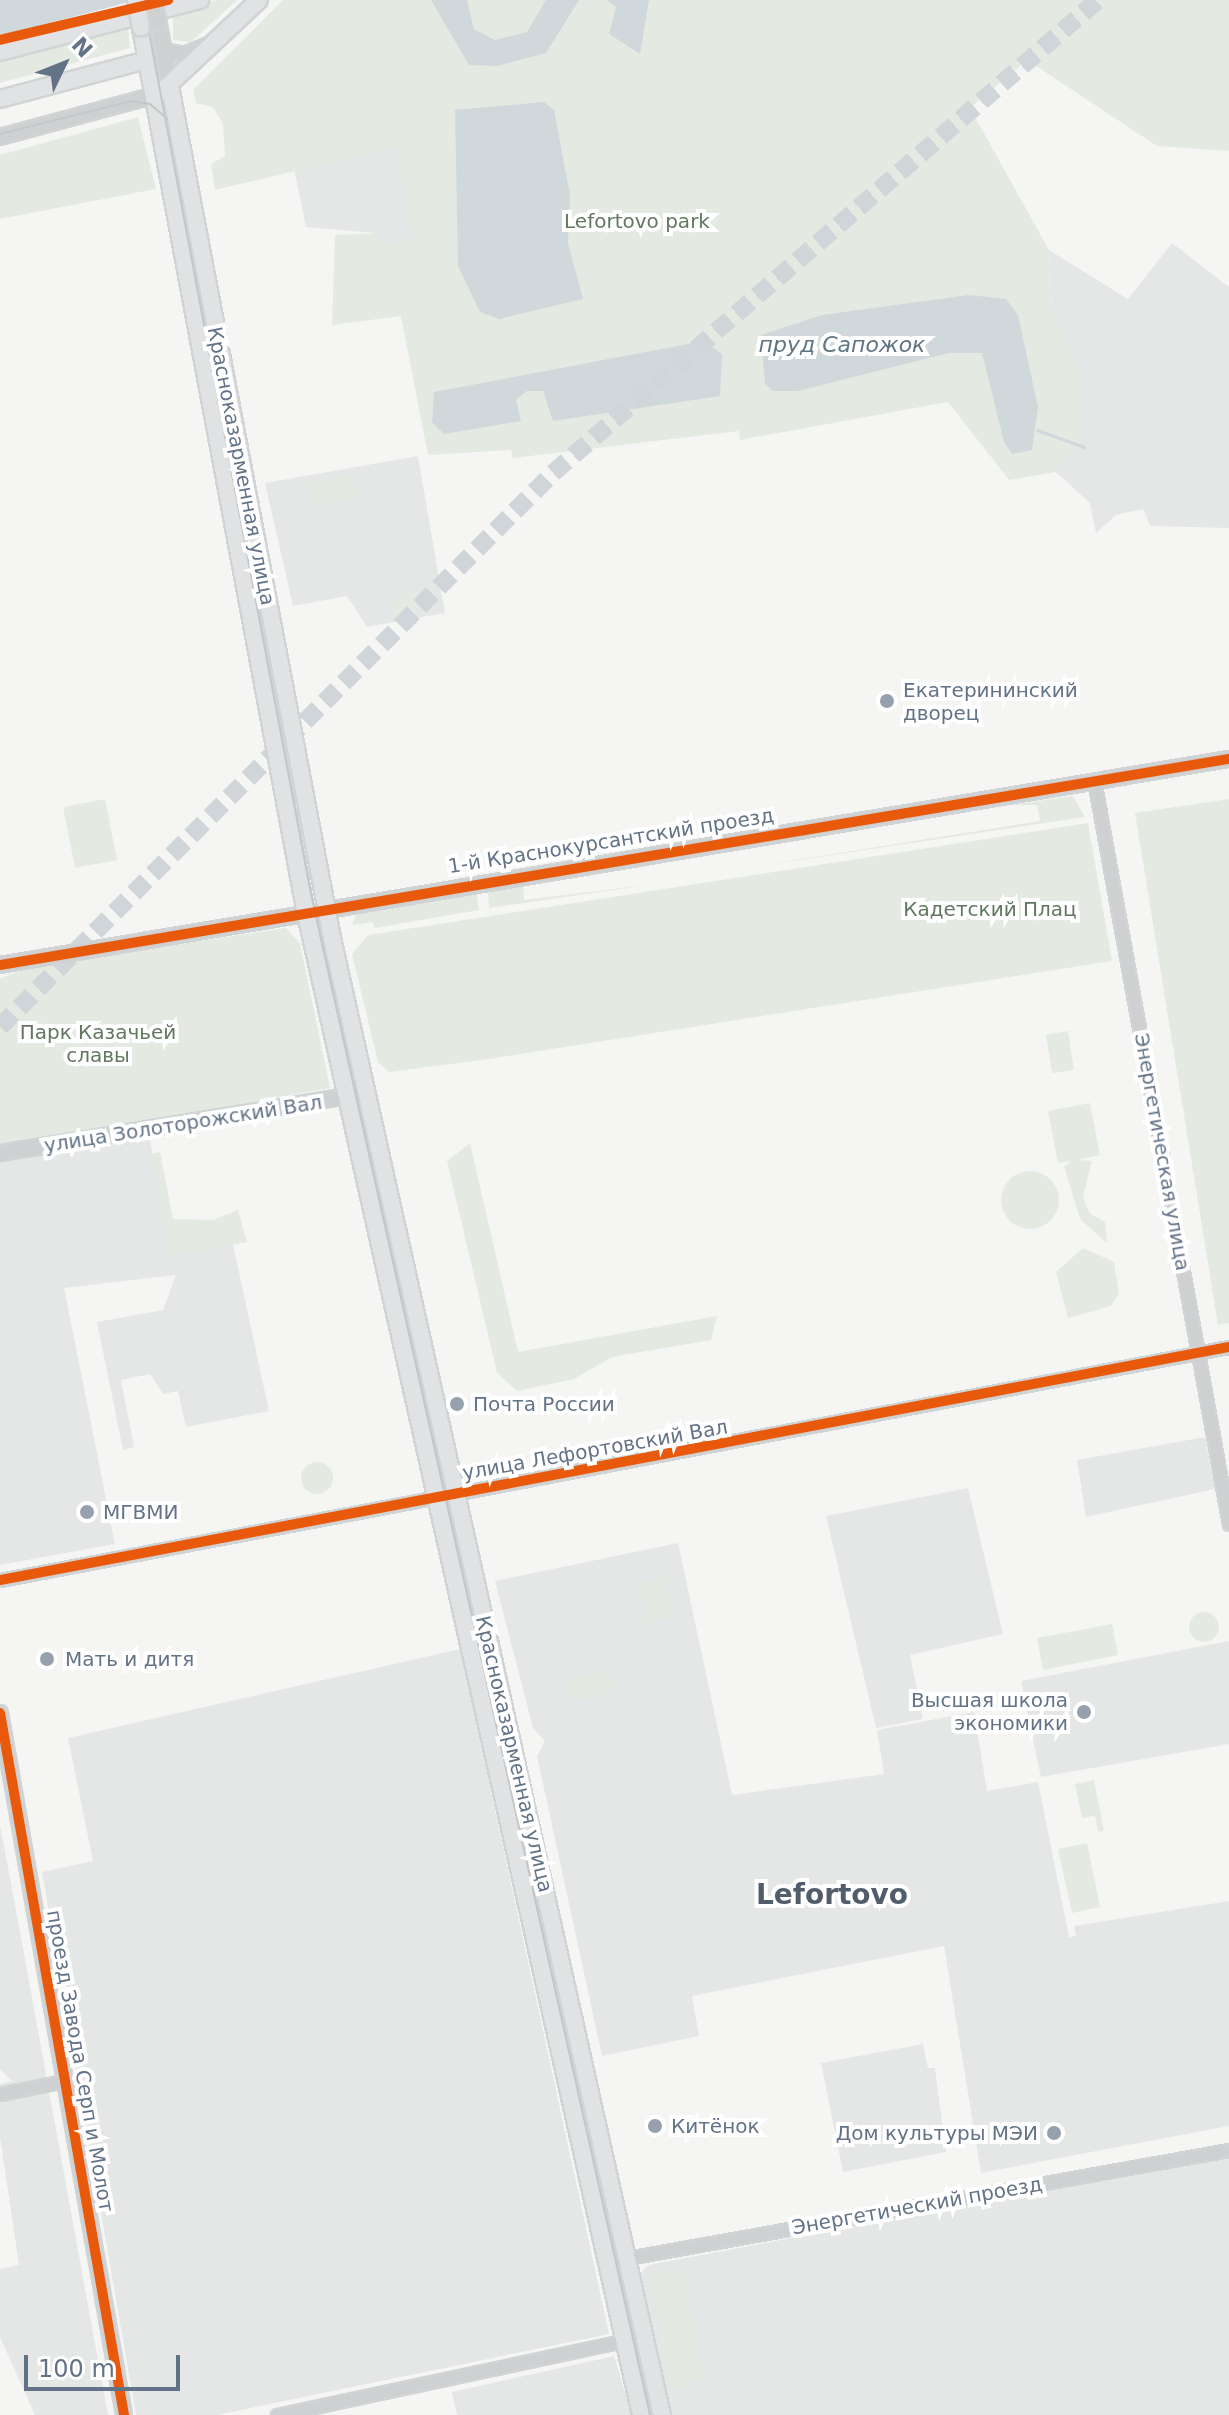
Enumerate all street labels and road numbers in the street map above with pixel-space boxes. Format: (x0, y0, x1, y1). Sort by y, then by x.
street label: Красноказарменная улица (202, 325, 280, 607)
street label: 1-й Краснокурсантский проезд (446, 803, 776, 879)
street label: Энергетическая улица (1129, 1031, 1195, 1273)
street label: улица Золоторожский Вал (42, 1090, 324, 1158)
street label: улица Лефортовский Вал (460, 1415, 730, 1485)
street label: Красноказарменная улица (470, 1613, 558, 1895)
street label: проезд Завода Серп и Молот (42, 1908, 118, 2214)
street label: Энергетический проезд (790, 2172, 1044, 2240)

